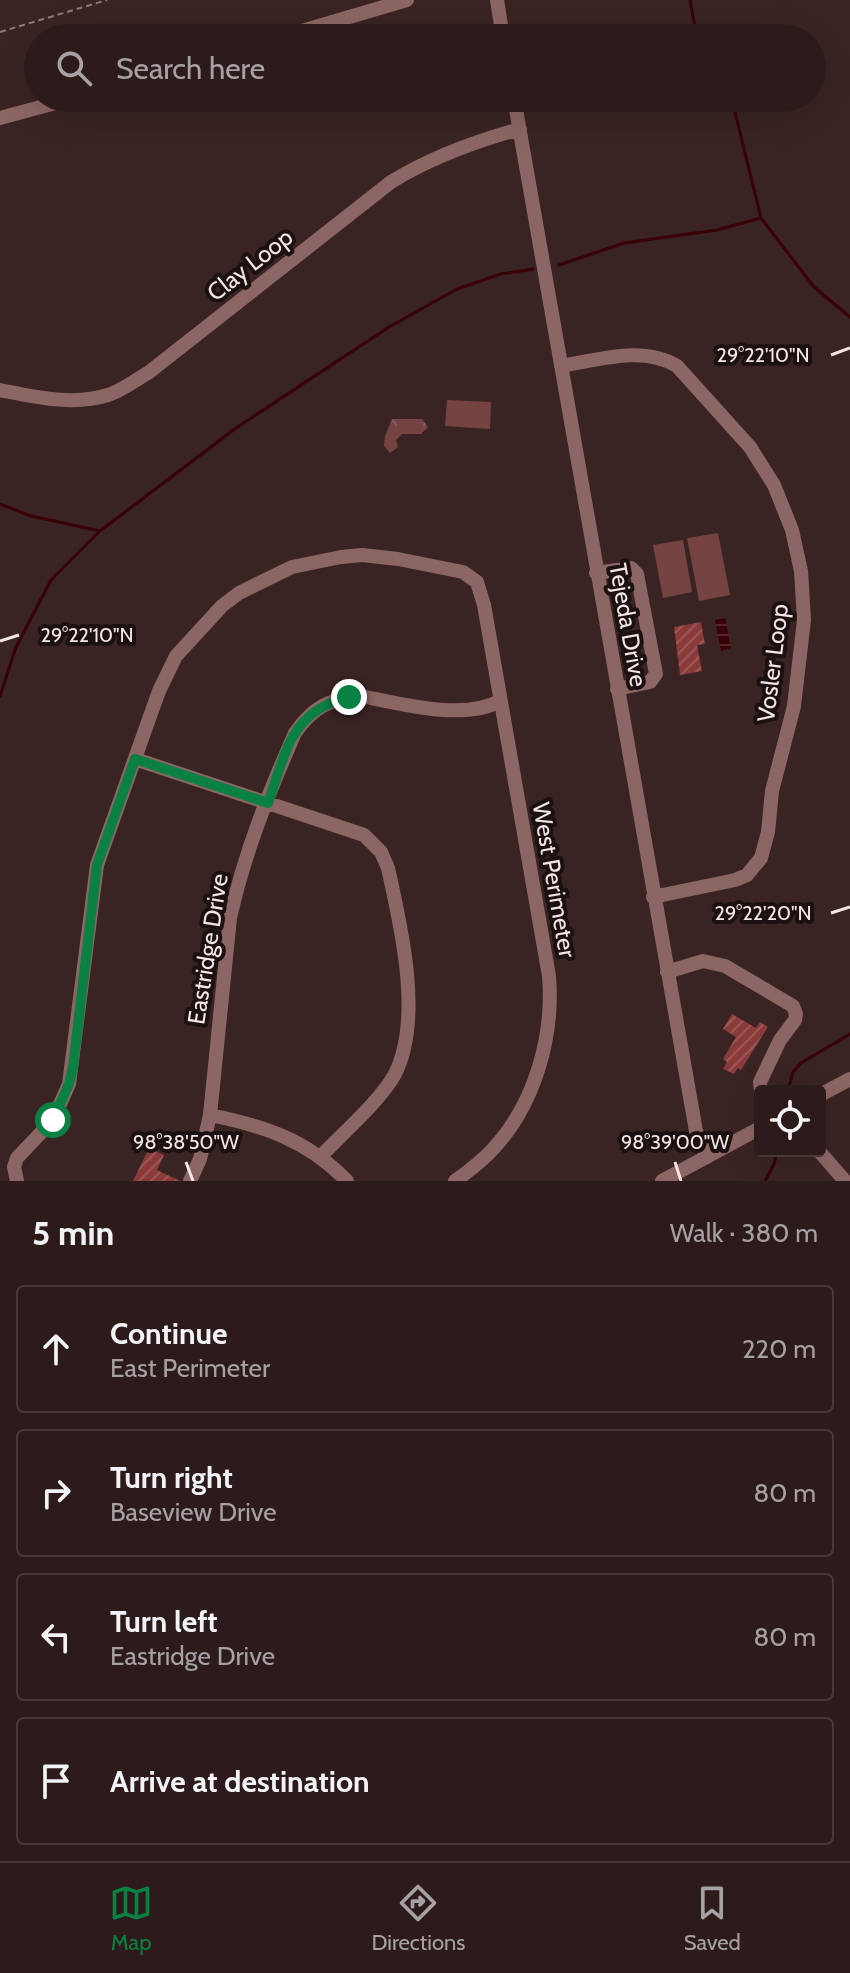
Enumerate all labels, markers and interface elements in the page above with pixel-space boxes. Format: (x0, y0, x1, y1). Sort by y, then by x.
search box (24, 24, 826, 112)
icon: search (52, 46, 96, 90)
text: Search here (116, 50, 265, 87)
street label: Clay Loop (201, 222, 298, 307)
text: 29°22'10"N (716, 343, 810, 367)
street label: Tejeda Drive (603, 561, 654, 689)
street label: Vosler Loop (751, 602, 794, 724)
text: 29°22'10"N (40, 623, 134, 647)
route end (331, 679, 367, 715)
street label: West Perimeter (527, 800, 582, 960)
street label: Eastridge Drive (181, 871, 234, 1026)
text: 29°22'20"N (714, 901, 812, 925)
map controls (754, 1085, 826, 1157)
button: locate (754, 1085, 826, 1157)
route start (35, 1102, 71, 1138)
text: 98°38'50"W (133, 1130, 239, 1154)
text: 98°39'00"W (621, 1130, 729, 1154)
text: 5 min (32, 1212, 114, 1254)
text: Walk · 380 m (670, 1217, 818, 1249)
text: Continue (110, 1315, 227, 1352)
icon: ahead (34, 1327, 78, 1371)
text: 220 m (742, 1333, 816, 1365)
text: East Perimeter (110, 1352, 270, 1384)
text: Turn right (110, 1459, 233, 1496)
icon: right (34, 1471, 78, 1515)
text: 80 m (753, 1477, 816, 1509)
text: Baseview Drive (110, 1496, 277, 1528)
text: Turn left (110, 1603, 218, 1640)
icon: left (34, 1615, 78, 1659)
text: 80 m (753, 1621, 816, 1653)
text: Eastridge Drive (110, 1640, 275, 1672)
icon: arrive (34, 1759, 78, 1803)
text: Arrive at destination (110, 1763, 370, 1800)
tab: Map (109, 1881, 153, 1956)
tab: Directions (371, 1881, 465, 1956)
tab: Saved (684, 1881, 741, 1956)

